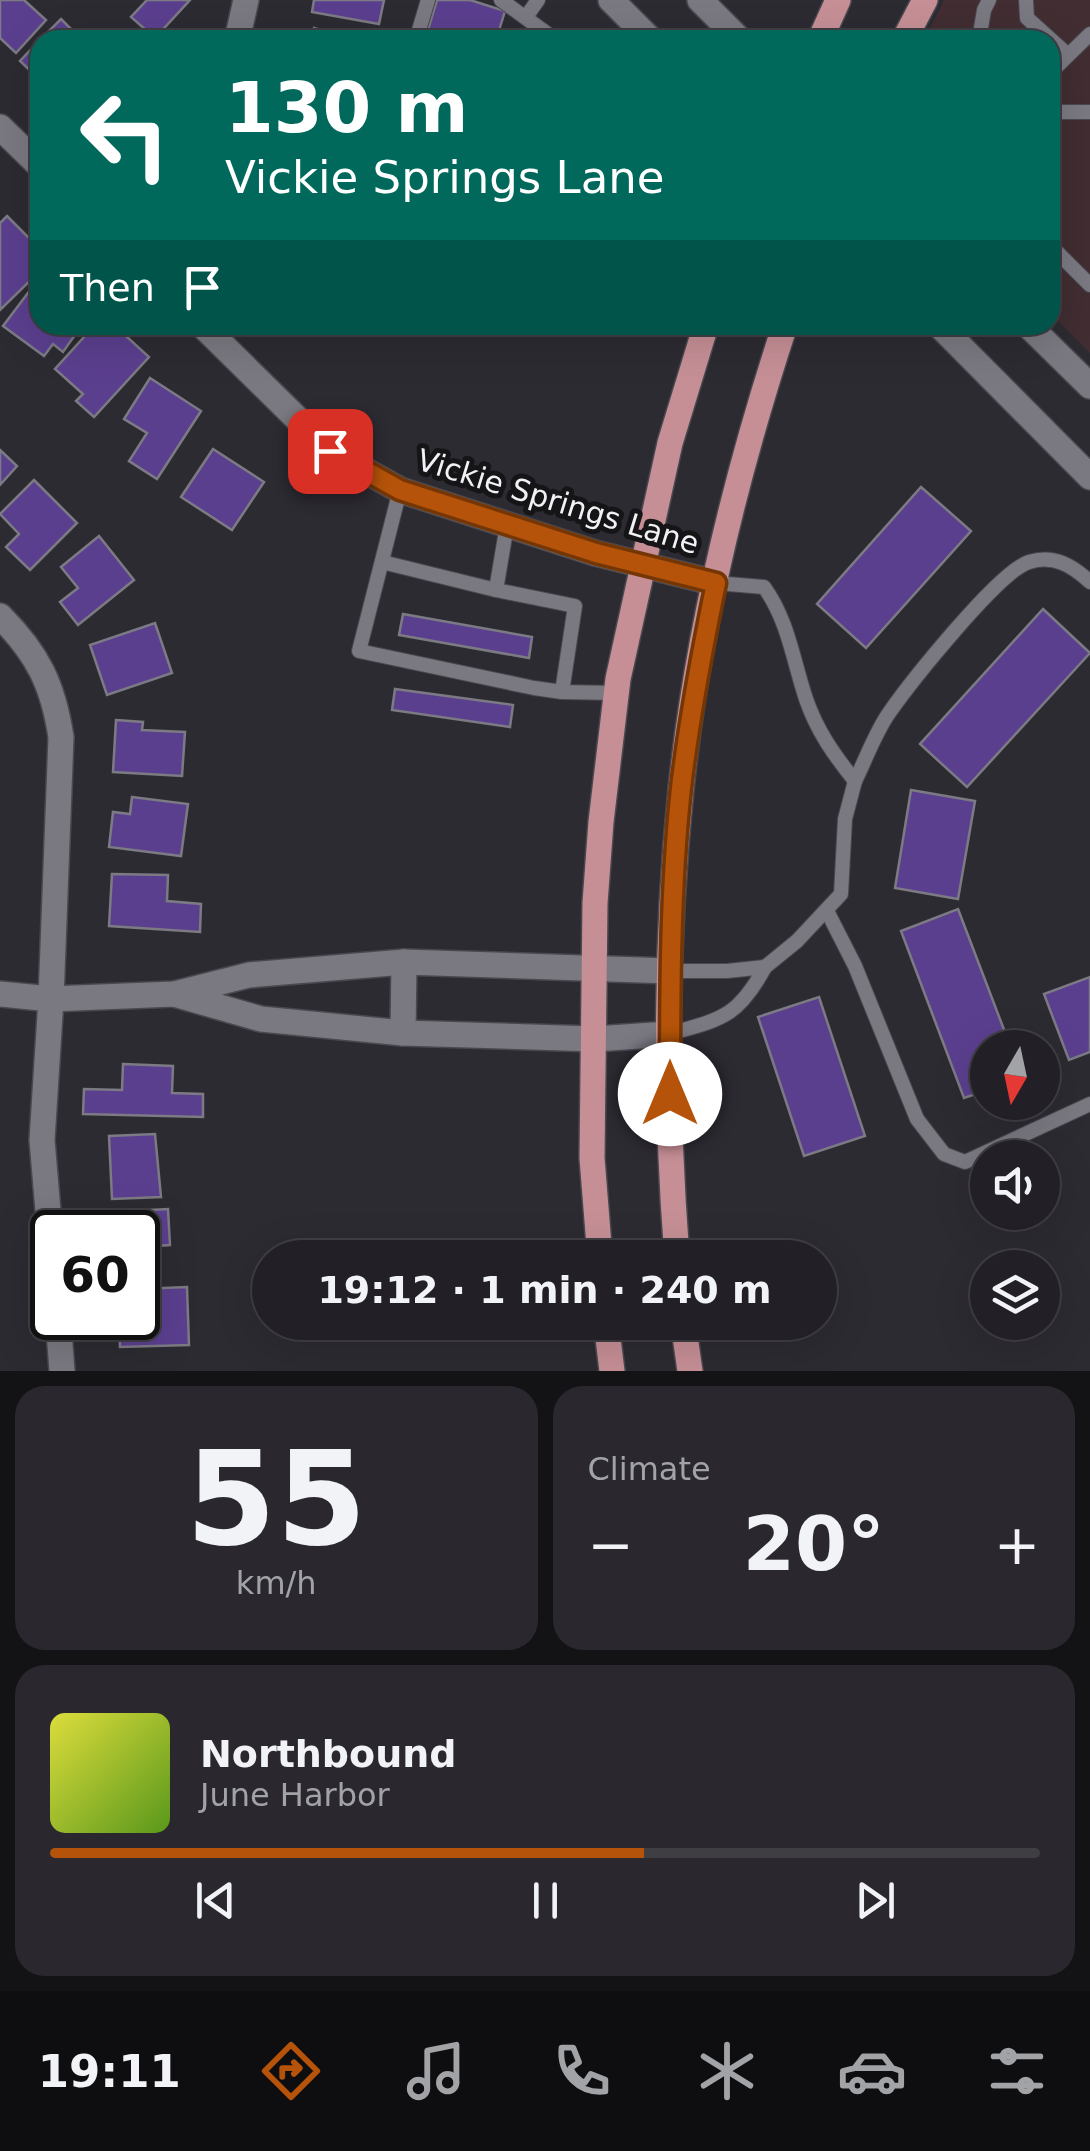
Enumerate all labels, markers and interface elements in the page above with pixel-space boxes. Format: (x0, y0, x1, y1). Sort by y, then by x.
text: 130 m (225, 67, 468, 149)
icon: left (60, 70, 190, 200)
text: Vickie Springs Lane (225, 151, 664, 204)
icon: arrive (175, 260, 230, 315)
text: Then (60, 266, 155, 310)
pin (288, 409, 373, 494)
icon: arrive (303, 424, 358, 479)
street label: Vickie Springs Lane (413, 442, 703, 561)
north arrow (970, 1030, 1060, 1120)
map controls (970, 1030, 1060, 1340)
position arrow (618, 1042, 722, 1146)
button: sound (970, 1140, 1060, 1230)
speed limit sign: 60 (30, 1210, 160, 1340)
button: layers (970, 1250, 1060, 1340)
text: 19:12 · 1 min · 240 m (317, 1268, 772, 1312)
text: 55 (186, 1423, 367, 1575)
text: Climate (588, 1450, 711, 1488)
text: 20° (743, 1500, 885, 1588)
text: − (588, 1513, 634, 1577)
text: + (994, 1513, 1040, 1577)
text: km/h (236, 1564, 317, 1602)
text: Northbound (200, 1732, 456, 1776)
text: June Harbor (200, 1776, 390, 1814)
icon: previous (188, 1873, 243, 1928)
icon: pause (518, 1873, 573, 1928)
icon: next (848, 1873, 903, 1928)
icon: directions (256, 2036, 326, 2106)
icon: music (401, 2036, 471, 2106)
icon: phone (547, 2036, 617, 2106)
icon: climate (692, 2036, 762, 2106)
icon: car (837, 2036, 907, 2106)
icon: filters (982, 2036, 1052, 2106)
text: 19:11 (38, 2045, 181, 2098)

